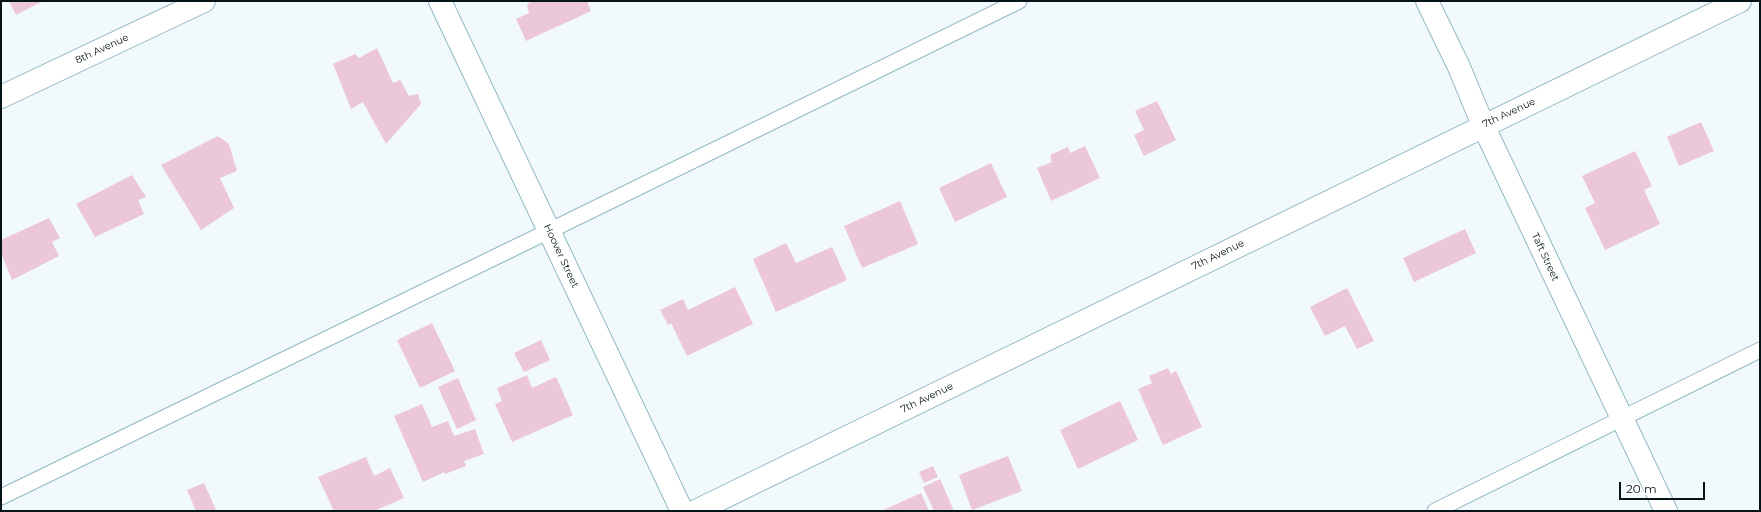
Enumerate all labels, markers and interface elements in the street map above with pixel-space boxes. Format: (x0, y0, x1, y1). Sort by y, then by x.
street label: 8th Avenue (73, 31, 131, 67)
street label: 7th Avenue (1481, 96, 1537, 130)
street label: Hoover Street (541, 222, 581, 290)
street label: Taft Street (1529, 231, 1561, 283)
street label: 7th Avenue (1190, 237, 1246, 273)
street label: 7th Avenue (899, 380, 955, 416)
scale bar (1621, 474, 1707, 500)
text: 20 m (1626, 481, 1657, 496)

